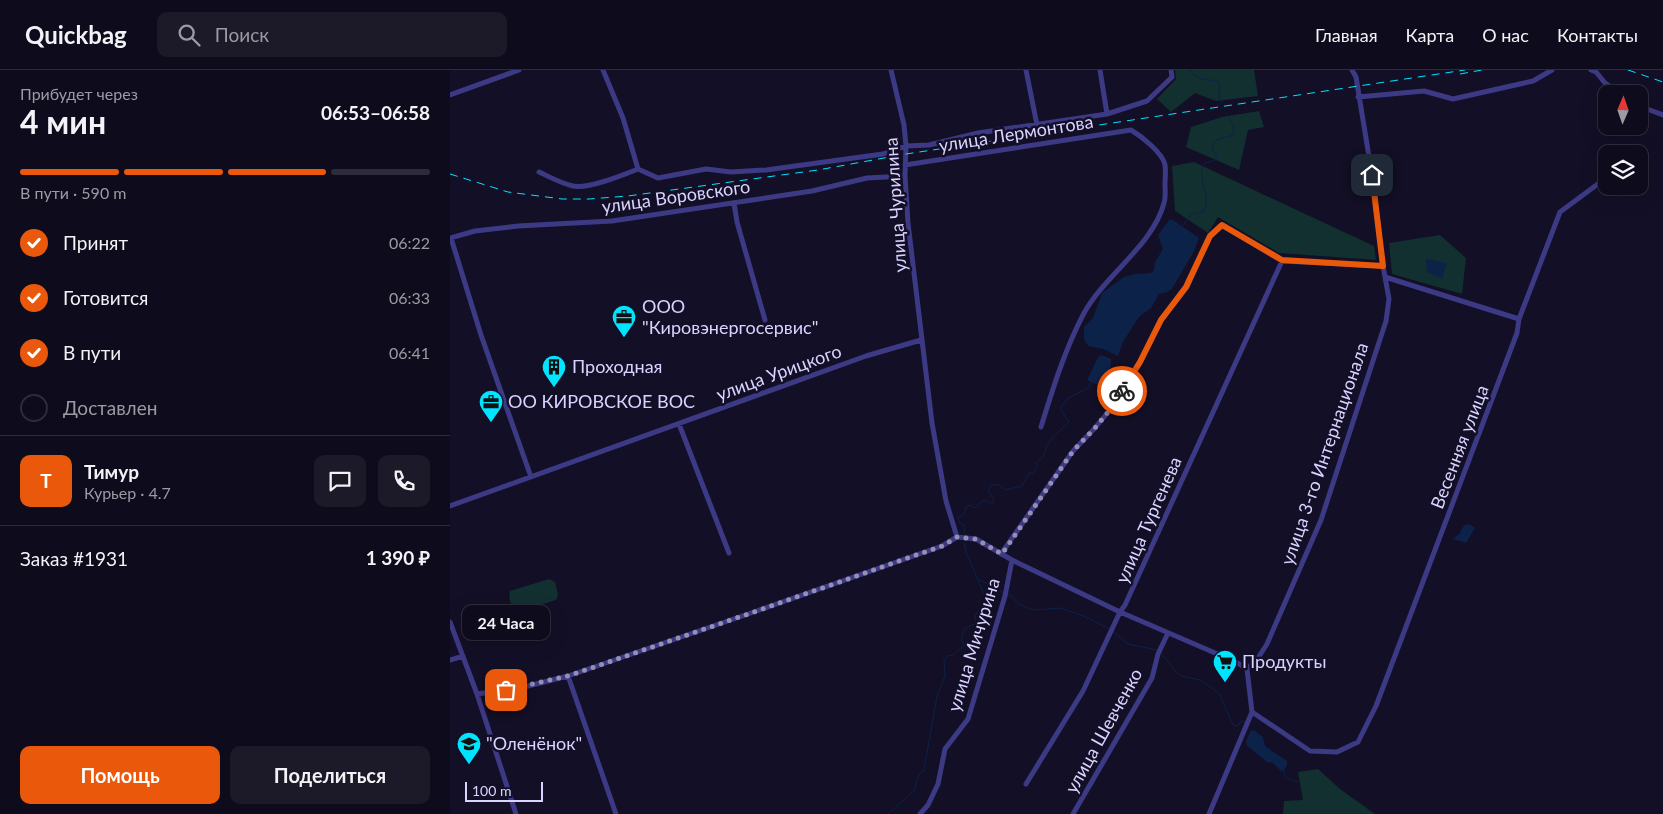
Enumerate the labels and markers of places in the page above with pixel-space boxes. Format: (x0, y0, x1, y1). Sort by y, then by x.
pin (1351, 154, 1393, 196)
place label: ООО "Кировэнергосервис" (642, 295, 818, 338)
office icon: ООО "Кировэнергосервис" (611, 304, 637, 338)
building icon: Проходная (541, 354, 567, 388)
place label: Проходная (572, 355, 663, 377)
office icon: ОО КИРОВСКОЕ ВОС (478, 389, 504, 423)
place label: ОО КИРОВСКОЕ ВОС (508, 390, 695, 412)
callout: 24 Часа (462, 605, 550, 640)
supermarket icon: Продукты (1212, 649, 1238, 683)
place label: Продукты (1242, 650, 1326, 672)
pin (485, 669, 527, 711)
school or university icon: "Оленёнок" (456, 731, 482, 765)
place label: "Оленёнок" (486, 732, 582, 754)

